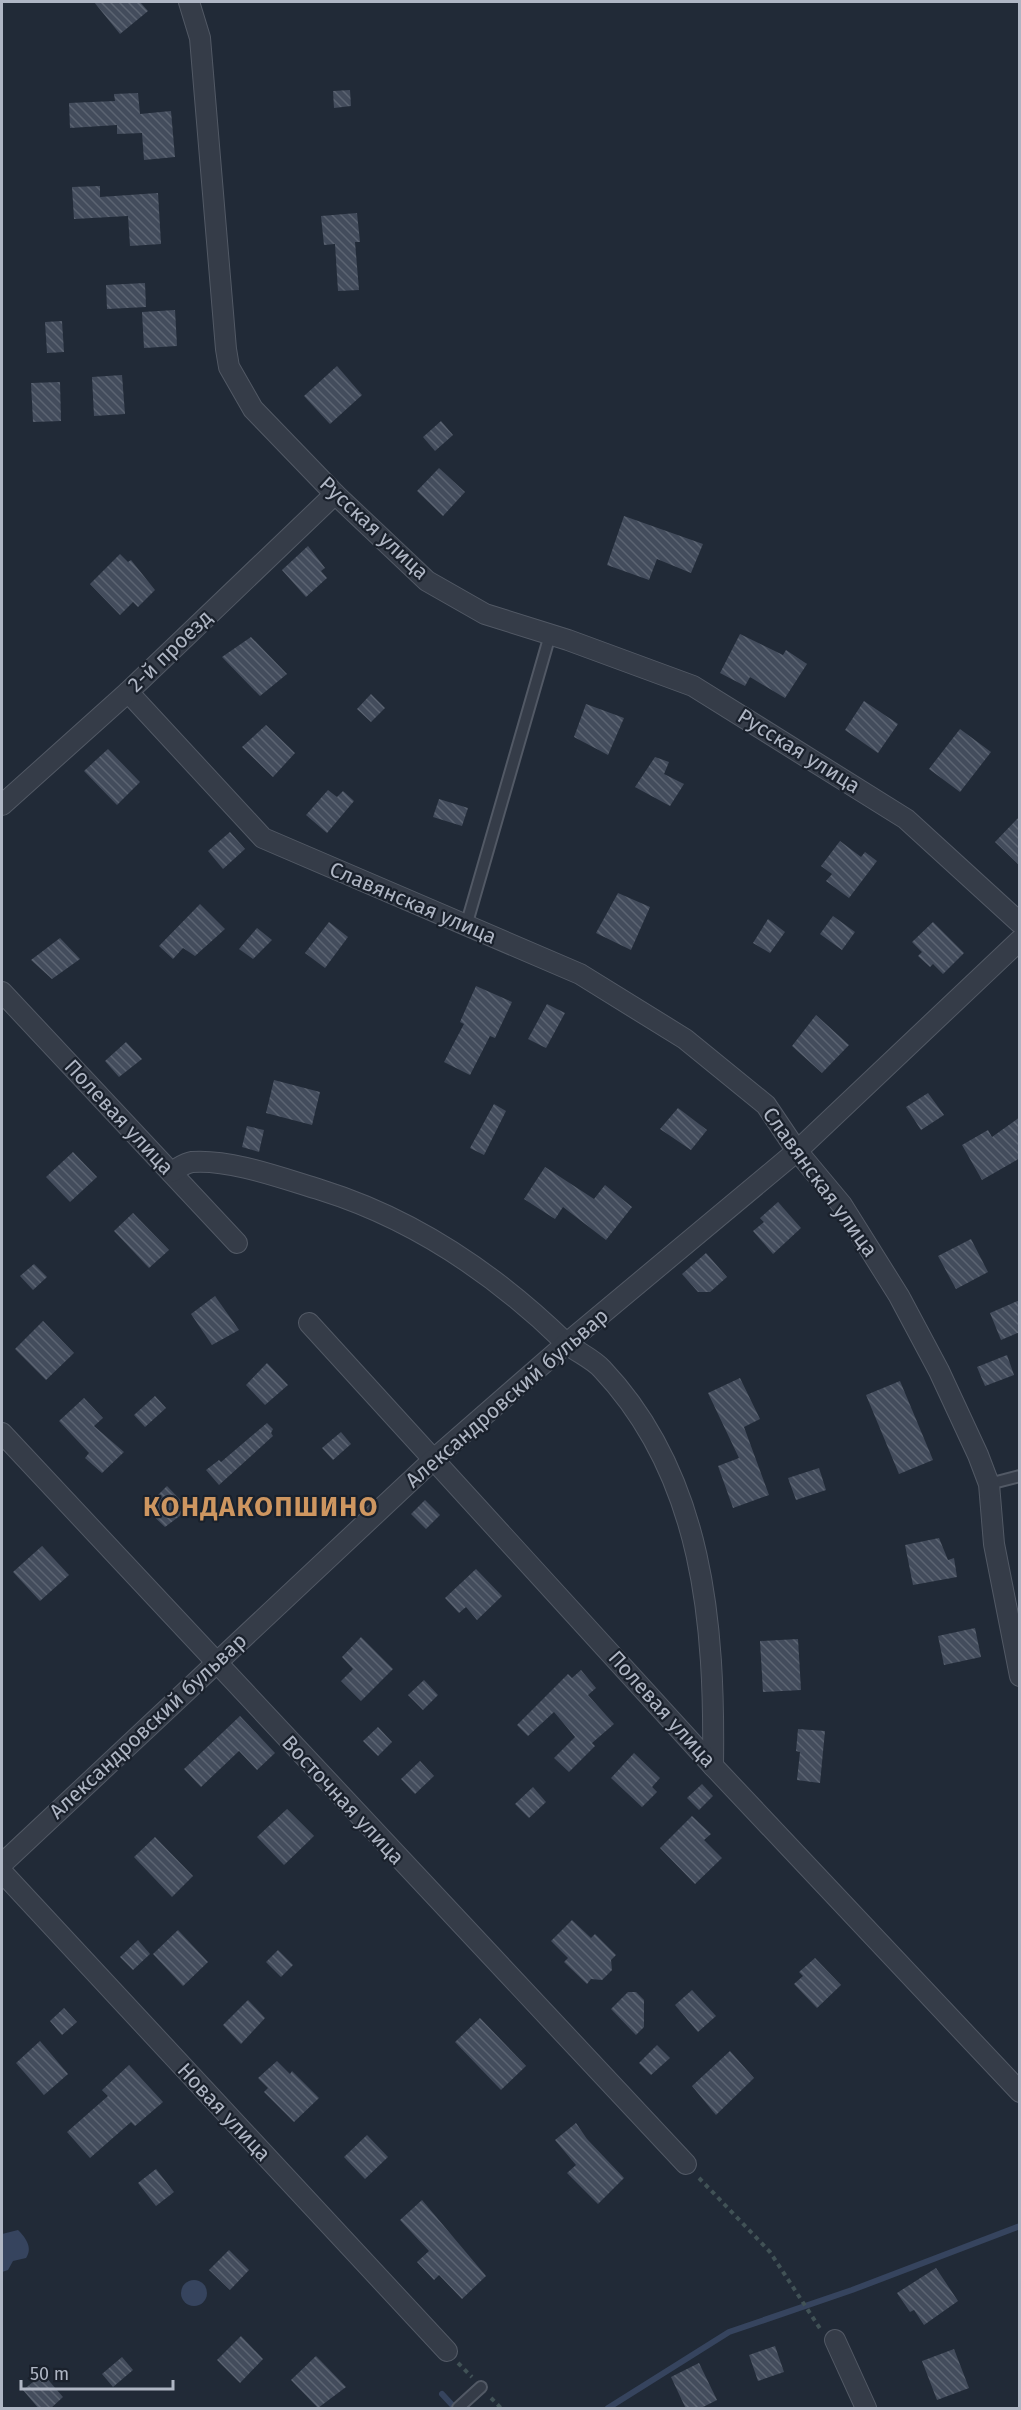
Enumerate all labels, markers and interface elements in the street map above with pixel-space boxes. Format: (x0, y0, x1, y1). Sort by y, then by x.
street label: Русская улица (314, 471, 434, 585)
street label: 2-й проезд (122, 604, 218, 698)
street label: Русская улица (733, 703, 865, 799)
street label: Славянская улица (326, 856, 500, 950)
street label: Полевая улица (59, 1054, 179, 1180)
street label: Славянская улица (757, 1102, 883, 1262)
street label: Александровский бульвар (400, 1303, 614, 1493)
district label: КОНДАКОПШИНО (143, 1491, 379, 1523)
street label: Александровский бульвар (44, 1628, 252, 1824)
street label: Полевая улица (603, 1645, 721, 1773)
street label: Восточная улица (276, 1730, 410, 1870)
street label: Новая улица (172, 2057, 276, 2167)
scale bar (21, 2353, 172, 2391)
text: 50 m (30, 2363, 69, 2385)

